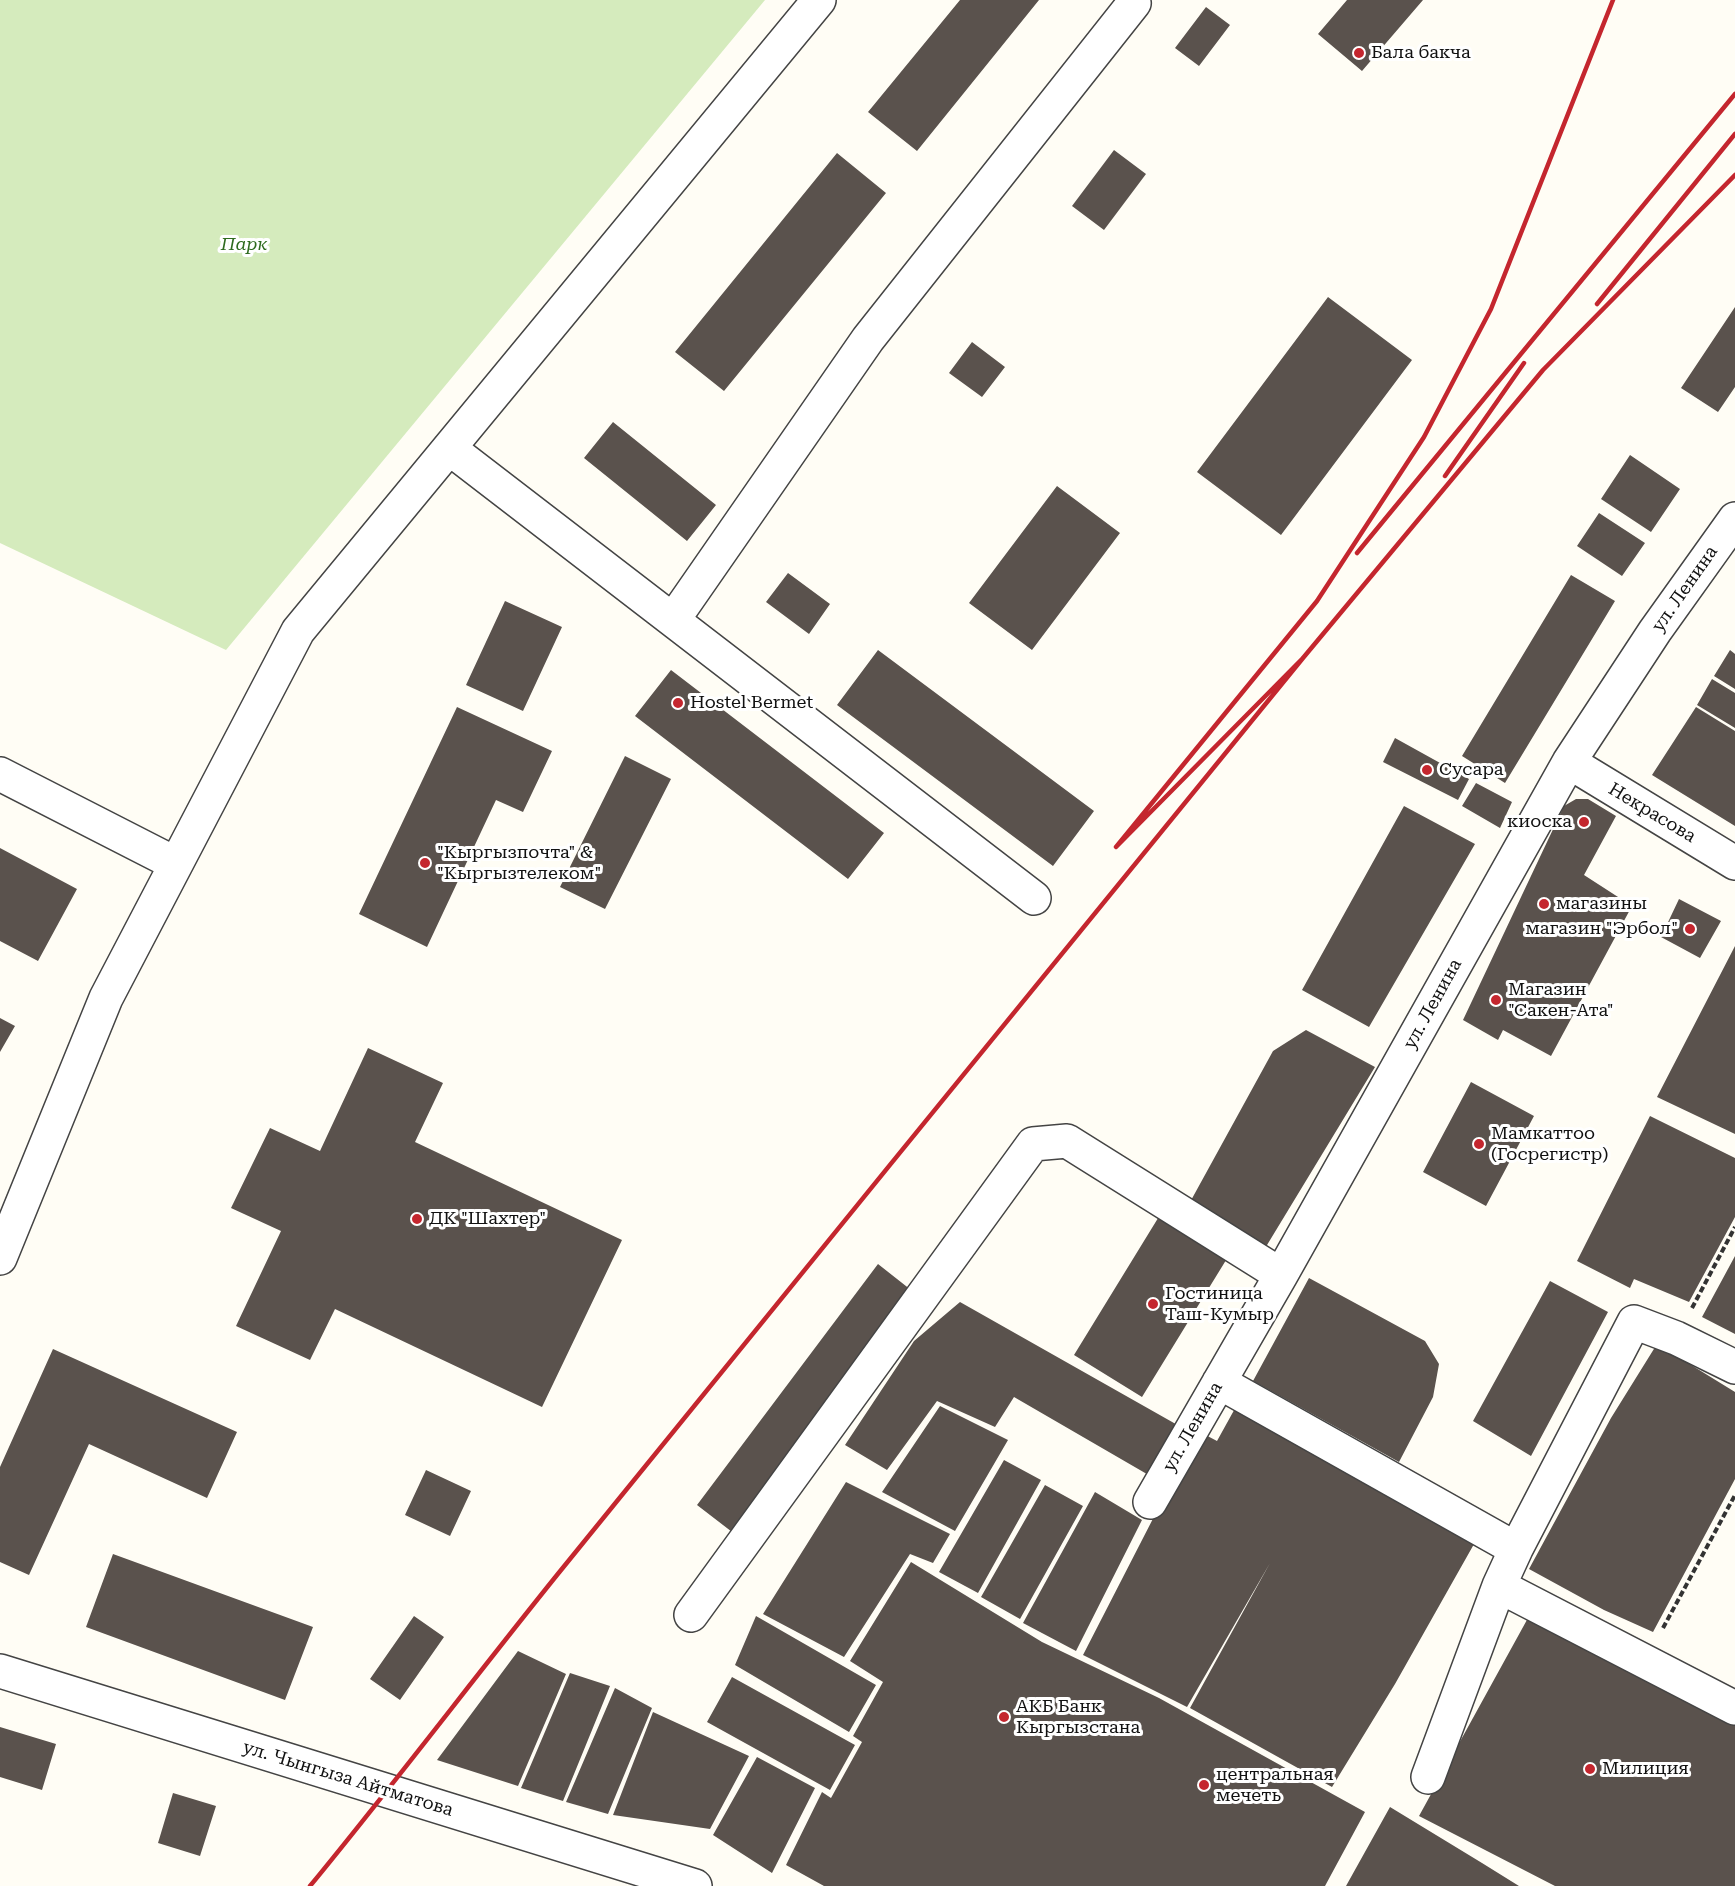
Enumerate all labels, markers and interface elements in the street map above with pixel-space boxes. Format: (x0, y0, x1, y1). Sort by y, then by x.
place label: Бала бакча (1371, 42, 1471, 64)
marker: Бала бакча (1352, 46, 1366, 60)
park label: Парк (221, 234, 267, 256)
street label: ул. Ленина (1647, 542, 1723, 636)
place label: Hostel Bermet (690, 692, 813, 714)
marker: Hostel Bermet (671, 696, 685, 710)
place label: Сусара (1439, 759, 1504, 781)
marker: Сусара (1420, 763, 1434, 777)
street label: Некрасова (1604, 779, 1700, 847)
place label: киоска (1507, 811, 1572, 833)
marker: киоска (1577, 815, 1591, 829)
place label: "Кыргызпочта" & "Кыргызтелеком" (437, 842, 601, 884)
marker: "Кыргызпочта" & "Кыргызтелеком" (418, 856, 432, 870)
place label: магазины (1556, 893, 1647, 915)
marker: магазины (1537, 897, 1551, 911)
place label: магазин "Эрбол" (1525, 918, 1678, 940)
marker: магазин "Эрбол" (1683, 922, 1697, 936)
street label: ул. Ленина (1399, 955, 1467, 1053)
place label: Магазин "Сакен-Ата" (1508, 979, 1614, 1022)
marker: Магазин "Сакен-Ата" (1489, 993, 1503, 1007)
place label: Мамкаттоо (Госрегистр) (1491, 1123, 1608, 1166)
marker: Мамкаттоо (Госрегистр) (1472, 1137, 1486, 1151)
place label: ДК "Шахтер" (429, 1208, 546, 1230)
marker: ДК "Шахтер" (410, 1212, 424, 1226)
place label: Гостиница Таш-Кумыр (1165, 1283, 1274, 1326)
marker: Гостиница Таш-Кумыр (1146, 1297, 1160, 1311)
street label: ул. Ленина (1159, 1378, 1227, 1476)
place label: АКБ Банк Кыргызстана (1016, 1696, 1140, 1738)
marker: АКБ Банк Кыргызстана (997, 1710, 1011, 1724)
street label: ул. Чынгыза Айтматова (240, 1737, 456, 1821)
place label: Милиция (1602, 1758, 1689, 1780)
marker: Милиция (1583, 1762, 1597, 1776)
place label: центральная мечеть (1216, 1764, 1334, 1806)
marker: центральная мечеть (1197, 1778, 1211, 1792)

